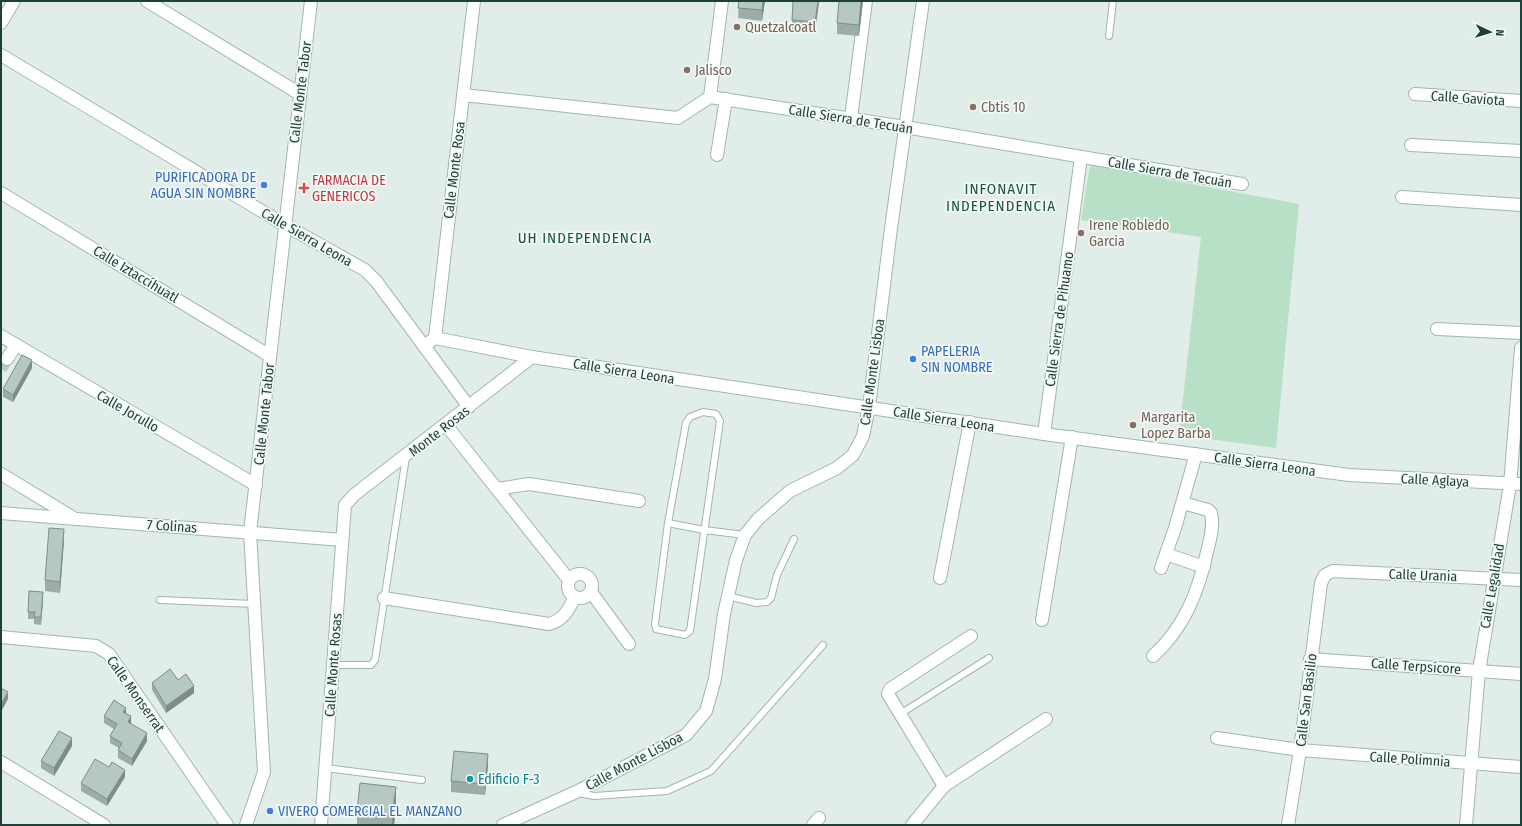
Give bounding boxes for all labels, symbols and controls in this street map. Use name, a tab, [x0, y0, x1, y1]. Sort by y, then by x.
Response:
north arrow	[1470, 12, 1510, 52]
place label: Quetzalcoatl	[745, 19, 817, 36]
marker: Quetzalcoatl	[732, 22, 742, 32]
text: N	[1493, 29, 1506, 36]
street label: Calle Monte Tabor	[286, 40, 315, 144]
place label: Jalisco	[695, 62, 732, 79]
marker: Jalisco	[682, 65, 692, 75]
street label: Calle Gaviota	[1430, 87, 1506, 110]
place label: Cbtis 10	[981, 99, 1026, 116]
street label: Calle Sierra de Tecuán	[787, 101, 914, 138]
marker: Cbtis 10	[968, 102, 978, 112]
street label: Calle Monte Rosa	[440, 120, 469, 220]
street label: Calle Sierra de Tecuán	[1106, 153, 1233, 192]
place label: PURIFICADORA DE AGUA SIN NOMBRE	[151, 169, 256, 202]
place label: FARMACIA DE GENERICOS	[312, 172, 386, 205]
marker: PURIFICADORA DE AGUA SIN NOMBRE	[259, 180, 269, 190]
district label: INFONAVIT INDEPENDENCIA	[946, 180, 1056, 215]
marker: FARMACIA DE GENERICOS	[299, 183, 309, 193]
street label: Calle Sierra Leona	[258, 204, 356, 270]
place label: Irene Robledo Garcia	[1089, 217, 1169, 250]
marker: Irene Robledo Garcia	[1076, 228, 1086, 238]
district label: UH INDEPENDENCIA	[518, 229, 652, 247]
street label: Calle Iztaccíhuatl	[90, 242, 182, 307]
street label: Calle Sierra de Pihuamo	[1042, 250, 1077, 388]
street label: Calle Monte Lisboa	[857, 317, 888, 427]
place label: PAPELERIA SIN NOMBRE	[921, 343, 993, 376]
marker: PAPELERIA SIN NOMBRE	[908, 354, 918, 364]
street label: Calle Sierra Leona	[572, 355, 676, 388]
street label: Calle Monte Tabor	[251, 362, 278, 466]
street label: Calle Jorullo	[93, 387, 162, 436]
street label: Monte Rosas	[405, 402, 473, 460]
street label: Calle Sierra Leona	[892, 403, 996, 436]
place label: Margarita Lopez Barba	[1141, 409, 1211, 442]
marker: Margarita Lopez Barba	[1128, 420, 1138, 430]
street label: Calle Sierra Leona	[1213, 449, 1317, 480]
street label: Calle Aglaya	[1400, 470, 1470, 491]
street label: 7 Colinas	[146, 516, 198, 537]
street label: Calle Legalidad	[1477, 542, 1508, 630]
street label: Calle Urania	[1388, 566, 1458, 585]
street label: Calle Monte Rosas	[321, 613, 346, 717]
street label: Calle San Basilio	[1292, 652, 1321, 748]
street label: Calle Monserrat	[103, 653, 168, 736]
street label: Calle Terpsícore	[1370, 655, 1462, 678]
street label: Calle Monte Lisboa	[583, 729, 686, 794]
street label: Calle Polimnia	[1369, 748, 1451, 771]
place label: Edificio F-3	[478, 771, 539, 788]
marker: Edificio F-3	[465, 774, 475, 784]
place label: VIVERO COMERCIAL EL MANZANO	[278, 803, 463, 820]
marker: VIVERO COMERCIAL EL MANZANO	[265, 806, 275, 816]

